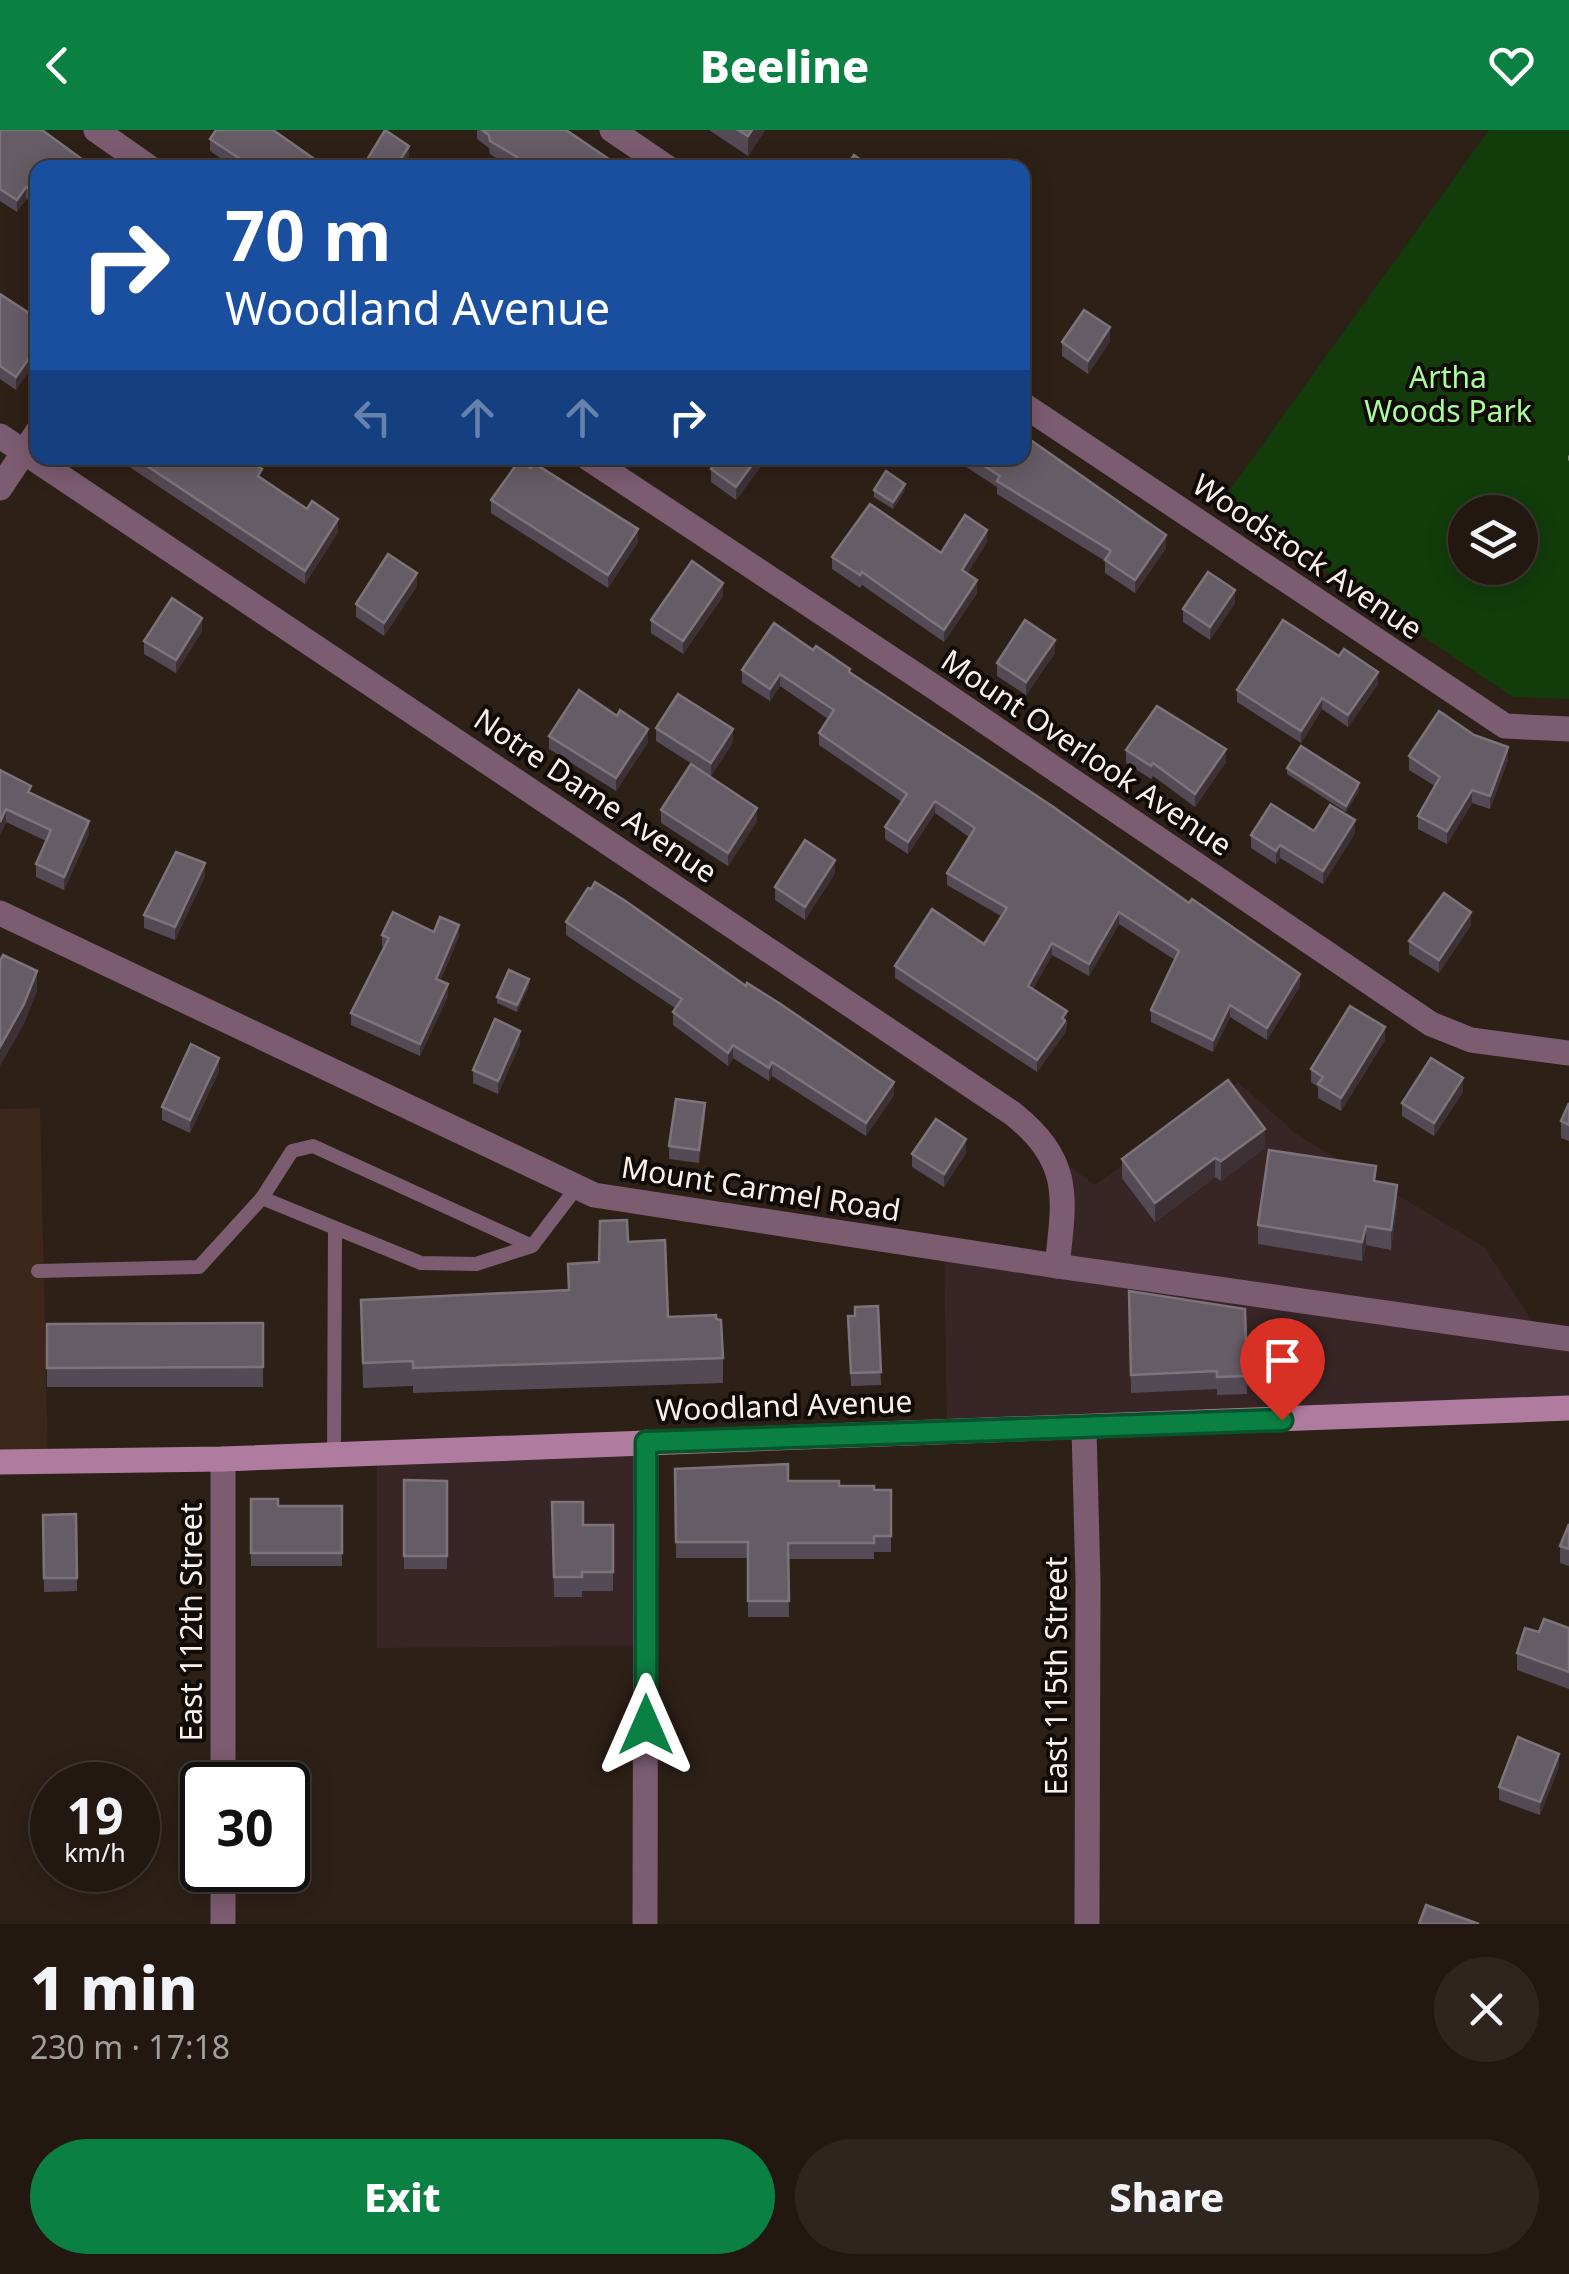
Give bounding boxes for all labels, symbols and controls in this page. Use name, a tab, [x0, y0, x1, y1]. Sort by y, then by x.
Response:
text: Beeline	[700, 35, 869, 96]
icon: back	[30, 38, 85, 93]
icon: heart	[1484, 38, 1539, 93]
text: 70 m	[225, 186, 392, 282]
icon: right	[60, 200, 190, 330]
text: Woodland Avenue	[225, 277, 610, 338]
park label: Artha Woods Park	[1364, 356, 1532, 431]
icon: left	[345, 390, 400, 445]
icon: ahead	[450, 390, 505, 445]
icon: ahead	[555, 390, 610, 445]
icon: right	[660, 390, 715, 445]
street label: Woodstock Avenue	[1185, 464, 1431, 648]
map controls	[1448, 495, 1538, 585]
button: layers	[1448, 495, 1538, 585]
street label: Mount Overlook Avenue	[934, 639, 1240, 865]
street label: Notre Dame Avenue	[466, 698, 726, 892]
street label: Mount Carmel Road	[619, 1146, 903, 1230]
pin	[1240, 1318, 1325, 1421]
icon: arrive	[1255, 1333, 1310, 1388]
street label: Woodland Avenue	[655, 1380, 913, 1430]
street label: East 112th Street	[170, 1502, 211, 1741]
street label: East 115th Street	[1035, 1556, 1076, 1795]
position arrow	[594, 1673, 698, 1777]
speed limit sign: 30	[180, 1762, 310, 1892]
text: 19	[66, 1781, 124, 1849]
text: km/h	[64, 1835, 126, 1869]
text: 1 min	[30, 1946, 198, 2028]
button: close	[1434, 1957, 1539, 2062]
text: 230 m · 17:18	[30, 2025, 230, 2068]
button: Exit	[30, 2139, 775, 2254]
button: Share	[795, 2139, 1539, 2254]

